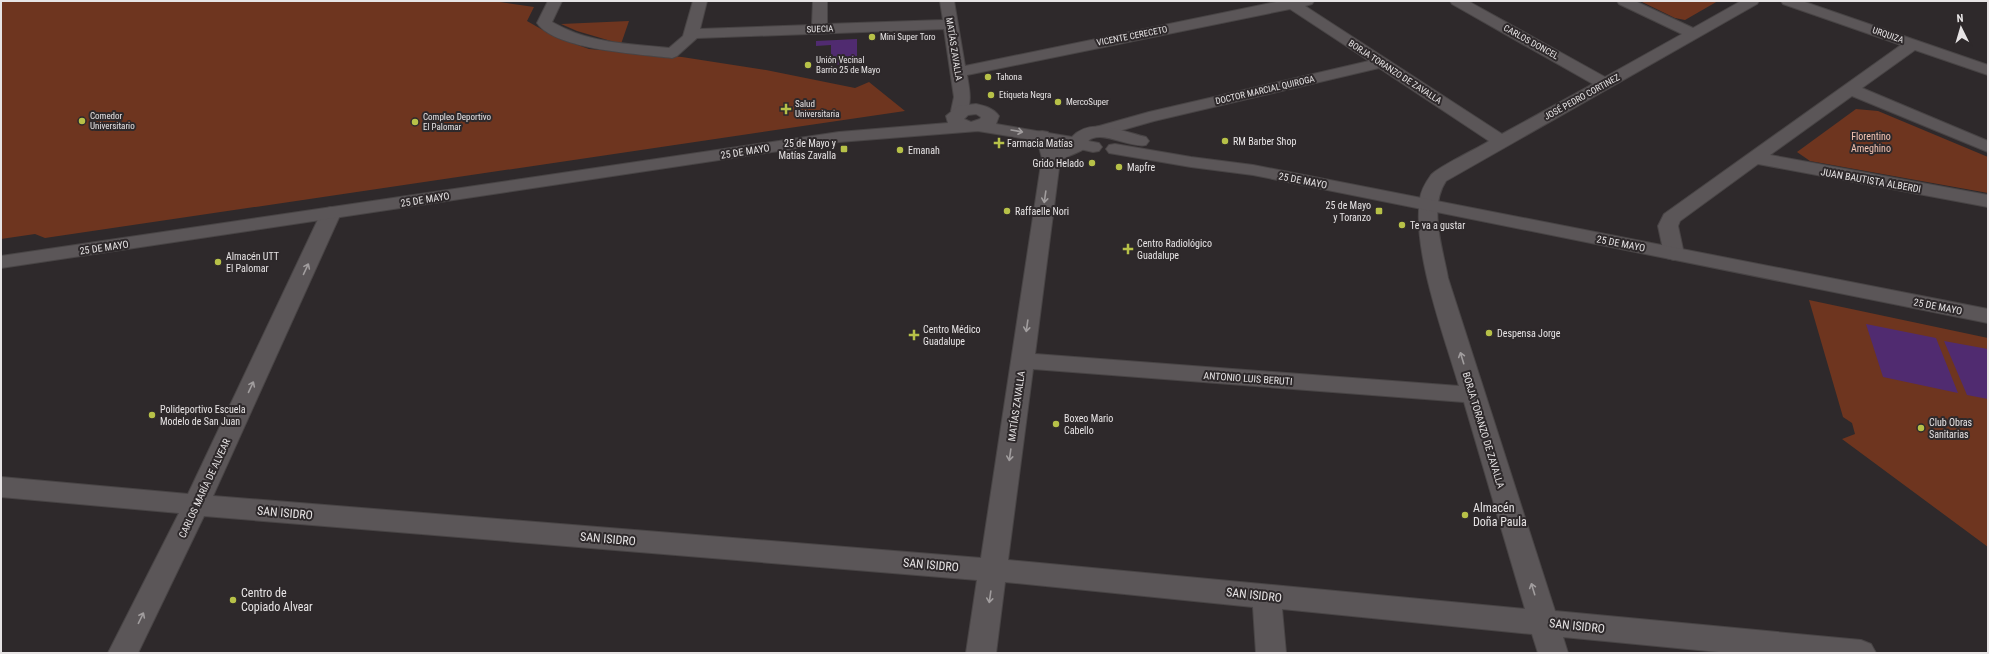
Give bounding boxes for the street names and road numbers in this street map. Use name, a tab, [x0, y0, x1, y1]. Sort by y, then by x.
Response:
street label: MATÍAS ZAVALLA	[944, 17, 965, 81]
street label: CARLOS DONCEL	[1502, 23, 1561, 62]
street label: SUECIA	[806, 24, 834, 34]
street label: VICENTE CERECETO	[1096, 24, 1168, 48]
street label: URQUIZA	[1871, 25, 1905, 45]
street label: BORJA TORANZO DE ZAVALLA	[1347, 38, 1443, 106]
street label: JOSÉ PEDRO CORTINEZ	[1542, 71, 1622, 122]
street label: DOCTOR MARCIAL QUIROGA	[1214, 74, 1316, 106]
street label: 25 DE MAYO	[720, 142, 770, 161]
street label: JUAN BAUTISTA ALBERDI	[1820, 166, 1922, 195]
street label: 25 DE MAYO	[1278, 170, 1328, 191]
street label: 25 DE MAYO	[400, 190, 450, 209]
street label: 25 DE MAYO	[1596, 233, 1646, 254]
street label: 25 DE MAYO	[79, 239, 129, 256]
street label: 25 DE MAYO	[1913, 296, 1963, 317]
street label: MATÍAS ZAVALLA	[1005, 370, 1027, 442]
street label: ANTONIO LUIS BERUTI	[1203, 370, 1293, 387]
street label: BORJA TORANZO DE ZAVALLA	[1461, 371, 1507, 490]
street label: CARLOS MARÍA DE ALVEAR	[176, 436, 233, 540]
street label: SAN ISIDRO	[256, 504, 314, 522]
street label: SAN ISIDRO	[579, 530, 637, 548]
street label: SAN ISIDRO	[902, 556, 960, 574]
street label: SAN ISIDRO	[1225, 585, 1283, 605]
street label: SAN ISIDRO	[1548, 616, 1606, 636]

